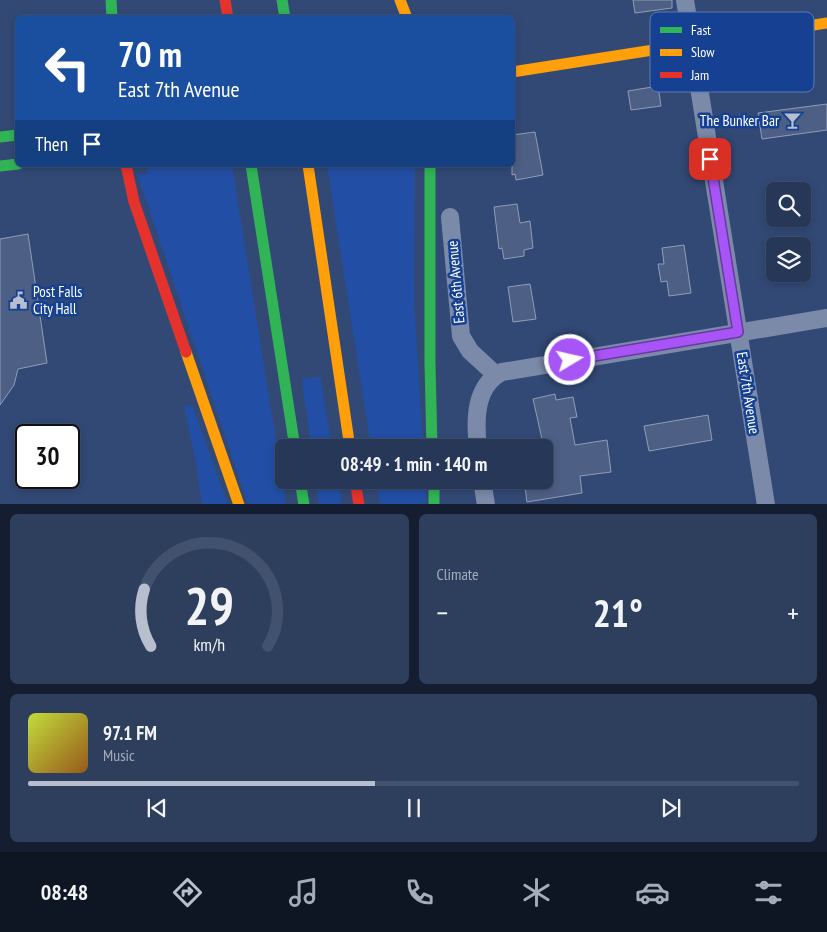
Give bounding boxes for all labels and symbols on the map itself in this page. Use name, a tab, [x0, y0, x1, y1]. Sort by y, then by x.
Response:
legend	[650, 12, 814, 92]
text: Fast	[691, 21, 711, 39]
text: Slow	[691, 43, 715, 61]
text: Jam	[690, 66, 709, 84]
place label: The Bunker Bar	[700, 111, 780, 130]
bar icon: The Bunker Bar	[783, 111, 803, 131]
pin	[689, 138, 731, 180]
street label: East 6th Avenue	[442, 240, 469, 324]
place label: Post Falls City Hall	[33, 282, 82, 318]
public building icon: Post Falls City Hall	[9, 291, 29, 311]
position arrow	[543, 333, 595, 385]
street label: East 7th Avenue	[733, 351, 764, 435]
speed limit sign: 30	[15, 424, 80, 489]

